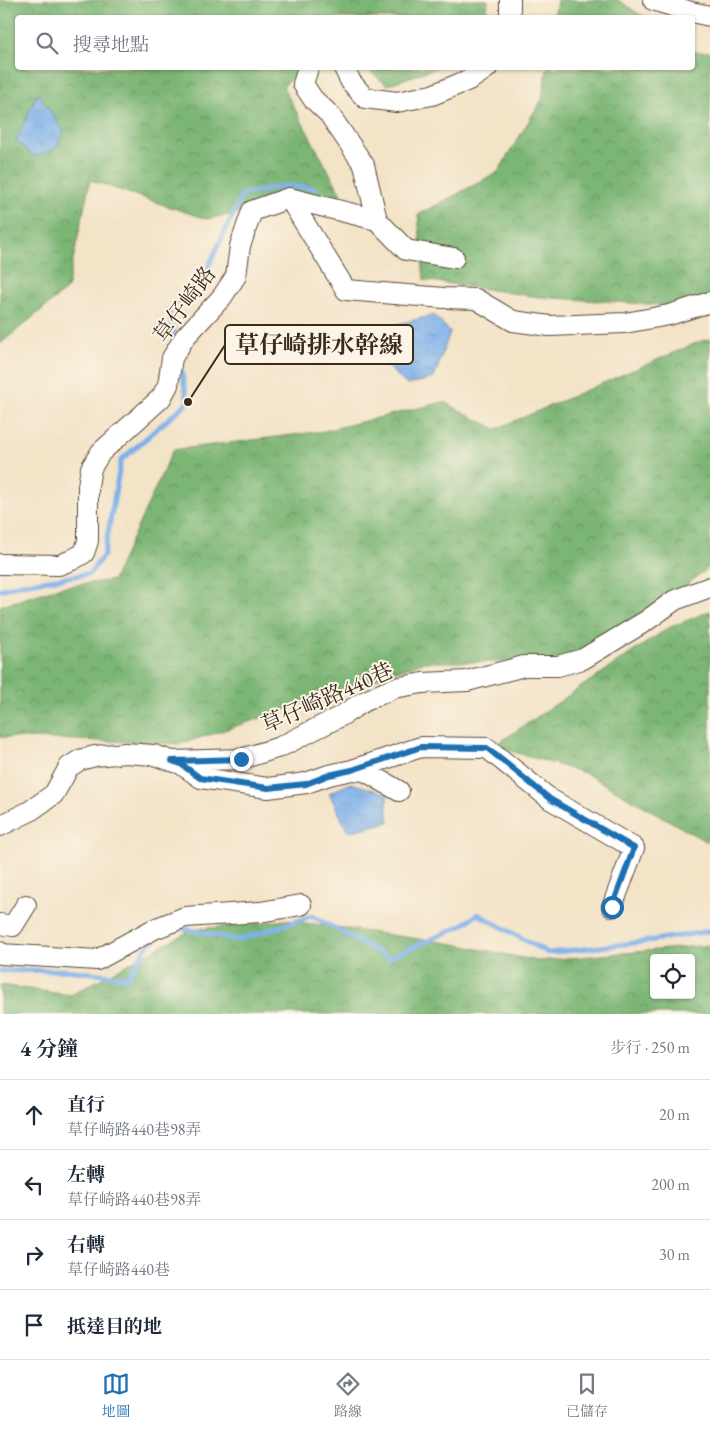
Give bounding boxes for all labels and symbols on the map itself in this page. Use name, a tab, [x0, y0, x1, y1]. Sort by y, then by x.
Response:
street label: 草仔崎路	[147, 260, 222, 348]
callout: 草仔崎排水幹線	[225, 325, 413, 364]
text: 草仔崎排水幹線	[235, 329, 403, 360]
street label: 草仔崎路440巷	[257, 655, 398, 740]
route end	[230, 748, 253, 771]
route start	[601, 896, 624, 919]

